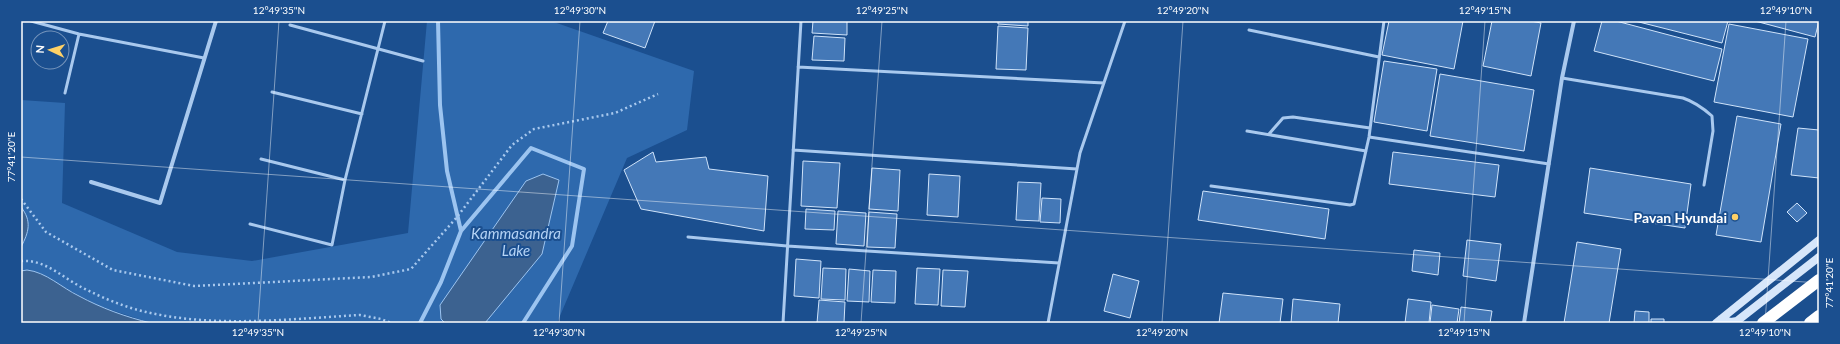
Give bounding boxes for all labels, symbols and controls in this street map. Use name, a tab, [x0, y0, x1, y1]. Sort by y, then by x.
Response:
text: 12°49'35"N	[253, 4, 305, 16]
text: 12°49'30"N	[554, 4, 606, 16]
text: 12°49'25"N	[856, 4, 908, 16]
text: 12°49'20"N	[1157, 4, 1209, 16]
text: 12°49'15"N	[1459, 4, 1511, 16]
text: 12°49'10"N	[1760, 4, 1812, 16]
north arrow	[30, 30, 70, 70]
text: N	[33, 45, 46, 54]
text: 77°41'20"E	[5, 132, 17, 182]
place label: Pavan Hyundai	[1634, 209, 1727, 226]
marker: Pavan Hyundai	[1730, 212, 1740, 222]
water label: Kammasandra Lake	[471, 224, 561, 259]
text: 77°41'20"E	[1823, 258, 1835, 308]
text: 12°49'35"N	[232, 326, 284, 338]
text: 12°49'30"N	[533, 326, 585, 338]
text: 12°49'25"N	[835, 326, 887, 338]
text: 12°49'20"N	[1136, 326, 1188, 338]
text: 12°49'15"N	[1438, 326, 1490, 338]
text: 12°49'10"N	[1739, 326, 1791, 338]

